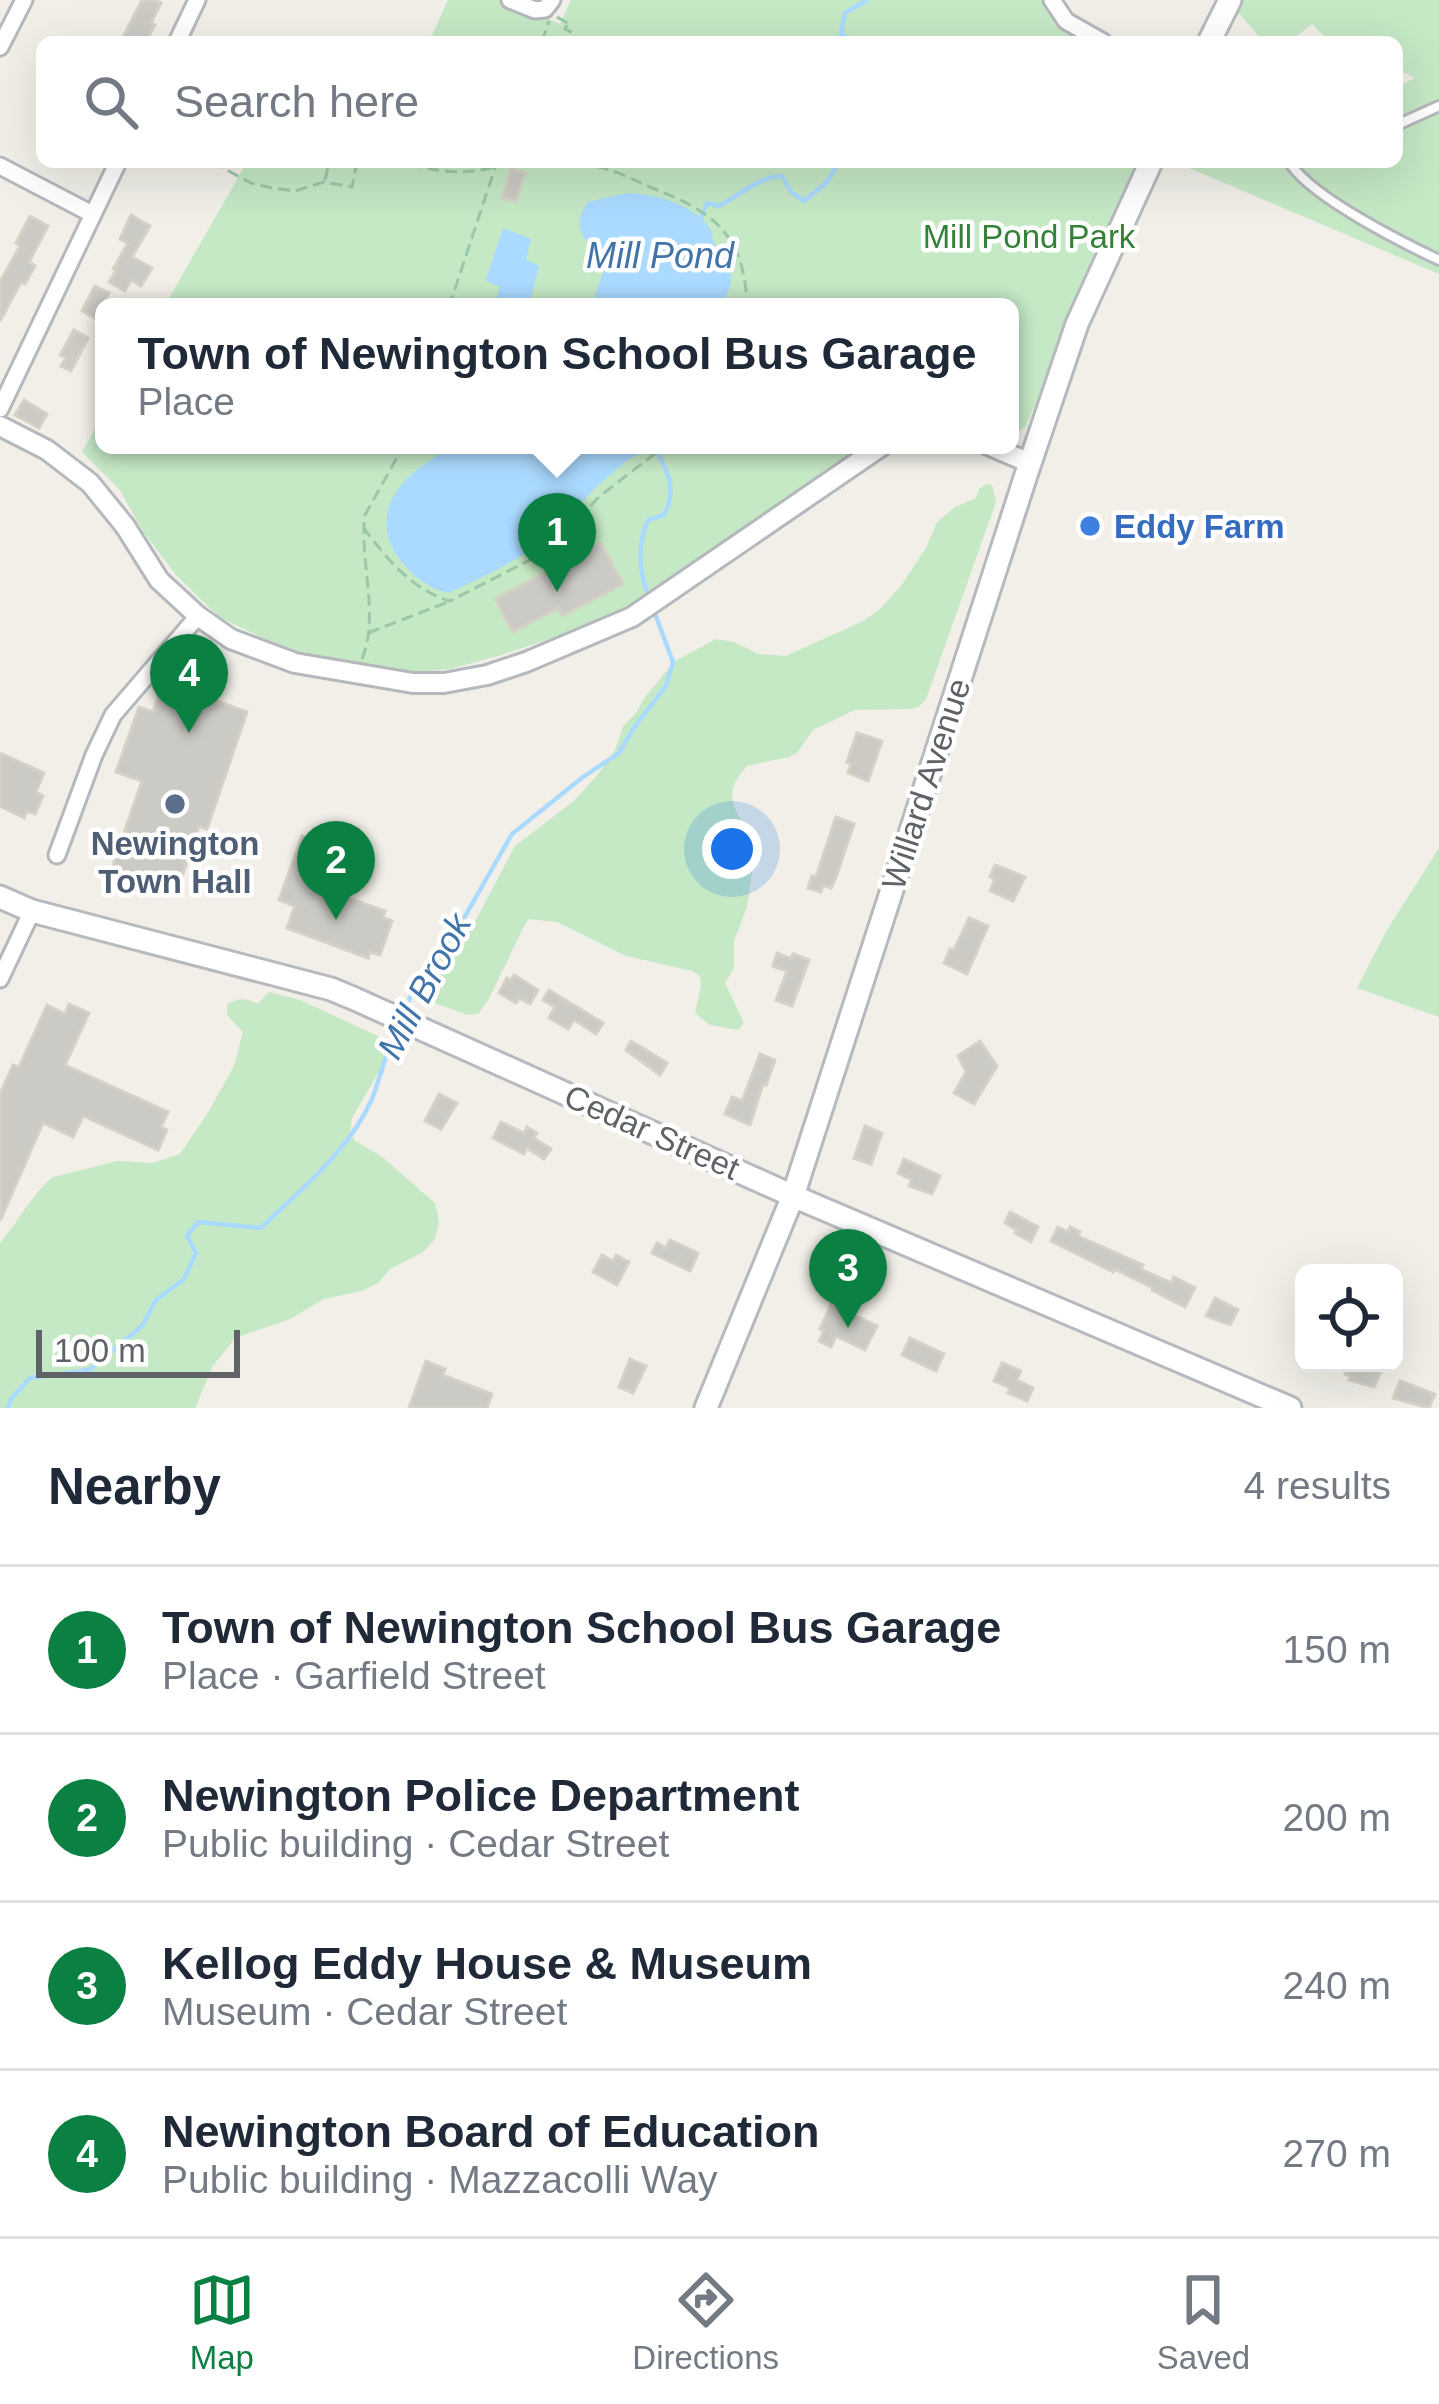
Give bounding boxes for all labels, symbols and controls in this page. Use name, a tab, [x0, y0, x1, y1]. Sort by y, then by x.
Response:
search box	[36, 36, 1403, 168]
icon: search	[78, 69, 144, 135]
text: Search here	[174, 76, 419, 127]
park label: Mill Pond Park	[923, 218, 1136, 255]
water label: Mill Pond	[586, 235, 735, 276]
popup	[95, 298, 1019, 454]
text: Town of Newington School Bus Garage	[137, 328, 977, 379]
text: Place	[137, 380, 235, 423]
pin: 1	[518, 493, 596, 592]
place label: Eddy Farm	[1114, 508, 1285, 545]
marker: Eddy Farm	[1077, 513, 1103, 539]
pin: 4	[150, 634, 228, 733]
street label: Willard Avenue	[874, 674, 978, 894]
marker: Newington Town Hall	[162, 791, 188, 817]
your location	[702, 819, 762, 879]
pin: 2	[297, 821, 375, 920]
place label: Newington Town Hall	[91, 825, 259, 900]
water label: Mill Brook	[369, 905, 480, 1065]
street label: Cedar Street	[559, 1077, 745, 1187]
pin: 3	[809, 1229, 887, 1328]
map controls	[1295, 1264, 1403, 1372]
button: locate	[1295, 1264, 1403, 1372]
scale bar	[36, 1324, 240, 1377]
text: 100 m	[54, 1332, 146, 1369]
text: Nearby	[48, 1458, 221, 1515]
text: 4 results	[1244, 1464, 1391, 1507]
text: Town of Newington School Bus Garage	[162, 1602, 1001, 1653]
text: 1	[76, 1628, 98, 1671]
text: 150 m	[1283, 1628, 1391, 1671]
text: Place · Garfield Street	[162, 1654, 546, 1697]
text: Newington Police Department	[162, 1770, 800, 1821]
text: 2	[76, 1796, 98, 1839]
text: 200 m	[1283, 1796, 1391, 1839]
text: Public building · Cedar Street	[162, 1822, 669, 1865]
text: Kellog Eddy House & Museum	[162, 1938, 812, 1989]
text: 3	[76, 1964, 98, 2007]
text: 240 m	[1283, 1964, 1391, 2007]
text: Museum · Cedar Street	[162, 1990, 567, 2033]
text: Newington Board of Education	[162, 2106, 819, 2157]
text: 4	[76, 2132, 98, 2175]
text: 270 m	[1283, 2132, 1391, 2175]
text: Public building · Mazzacolli Way	[162, 2158, 718, 2201]
tab: Map	[189, 2267, 255, 2377]
tab: Directions	[632, 2267, 779, 2377]
tab: Saved	[1157, 2267, 1250, 2377]

